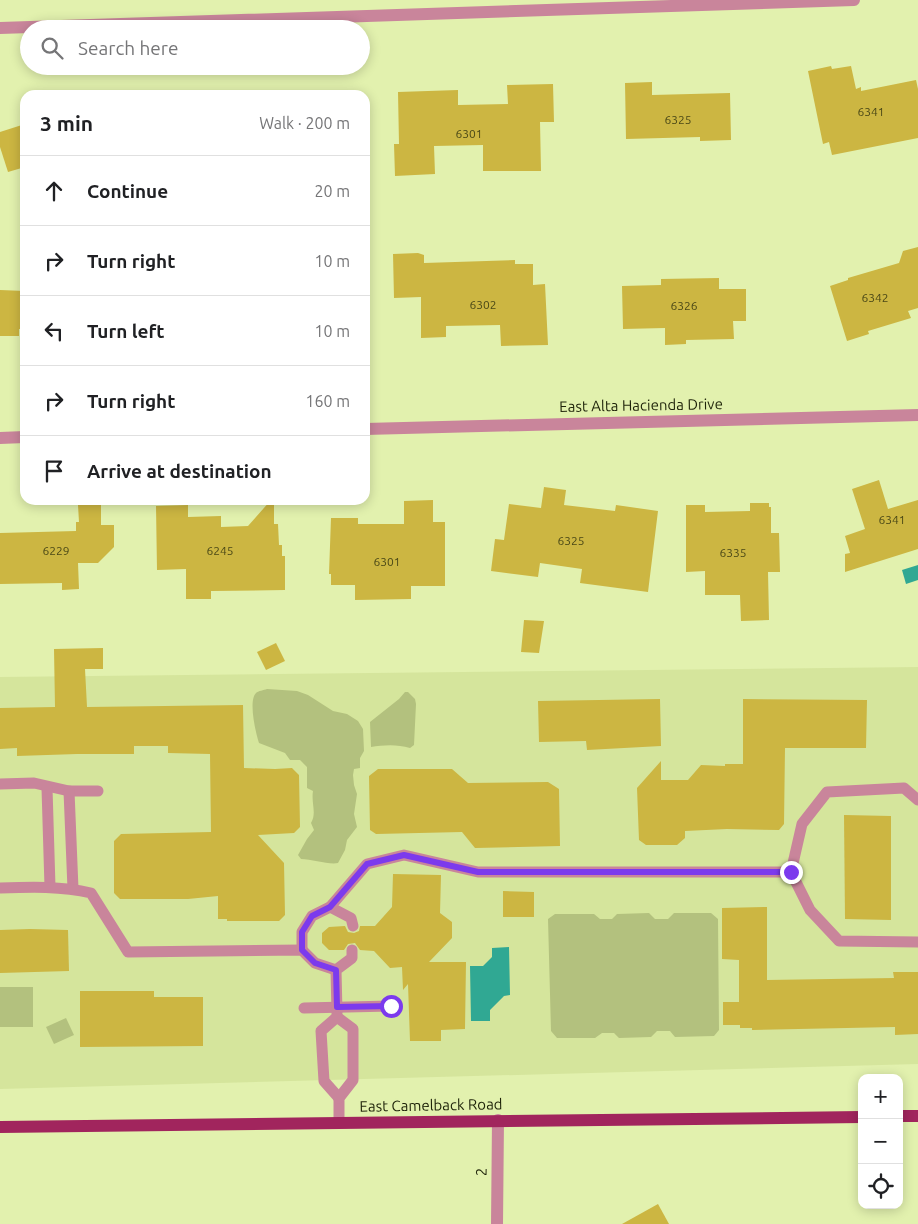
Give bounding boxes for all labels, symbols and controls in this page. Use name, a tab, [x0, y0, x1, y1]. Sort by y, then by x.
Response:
search box	[20, 20, 370, 75]
icon: search	[38, 34, 66, 62]
text: Search here	[78, 37, 178, 59]
house number: 6341	[857, 105, 885, 118]
text: 3 min	[40, 111, 93, 135]
house number: 6325	[664, 113, 692, 126]
text: Walk · 200 m	[259, 114, 350, 132]
house number: 6301	[455, 127, 483, 140]
icon: ahead	[40, 177, 68, 205]
text: Continue	[87, 180, 168, 202]
text: 20 m	[314, 182, 350, 200]
icon: right	[40, 247, 68, 275]
text: Turn right	[87, 250, 175, 272]
text: 10 m	[314, 252, 350, 270]
house number: 6342	[861, 291, 889, 304]
house number: 6302	[469, 298, 497, 311]
house number: 6326	[670, 299, 698, 312]
icon: left	[40, 317, 68, 345]
text: Turn left	[87, 320, 165, 342]
text: 10 m	[314, 322, 350, 340]
icon: right	[40, 387, 68, 415]
text: Turn right	[87, 390, 175, 412]
text: 160 m	[305, 392, 350, 410]
street label: East Alta Hacienda Drive	[559, 395, 723, 415]
icon: arrive	[40, 457, 68, 485]
text: Arrive at destination	[87, 460, 272, 482]
house number: 6341	[878, 513, 906, 526]
house number: 6325	[557, 534, 585, 547]
house number: 6229	[42, 544, 70, 557]
house number: 6245	[206, 544, 234, 557]
house number: 6335	[719, 546, 747, 559]
house number: 6301	[373, 555, 401, 568]
route end	[780, 861, 803, 884]
route start	[380, 995, 403, 1018]
map controls	[858, 1074, 903, 1209]
button: +	[858, 1074, 903, 1119]
street label: East Camelback Road	[359, 1095, 503, 1115]
button: −	[858, 1119, 903, 1164]
button: locate	[858, 1164, 903, 1209]
street label: 2	[472, 1168, 490, 1176]

